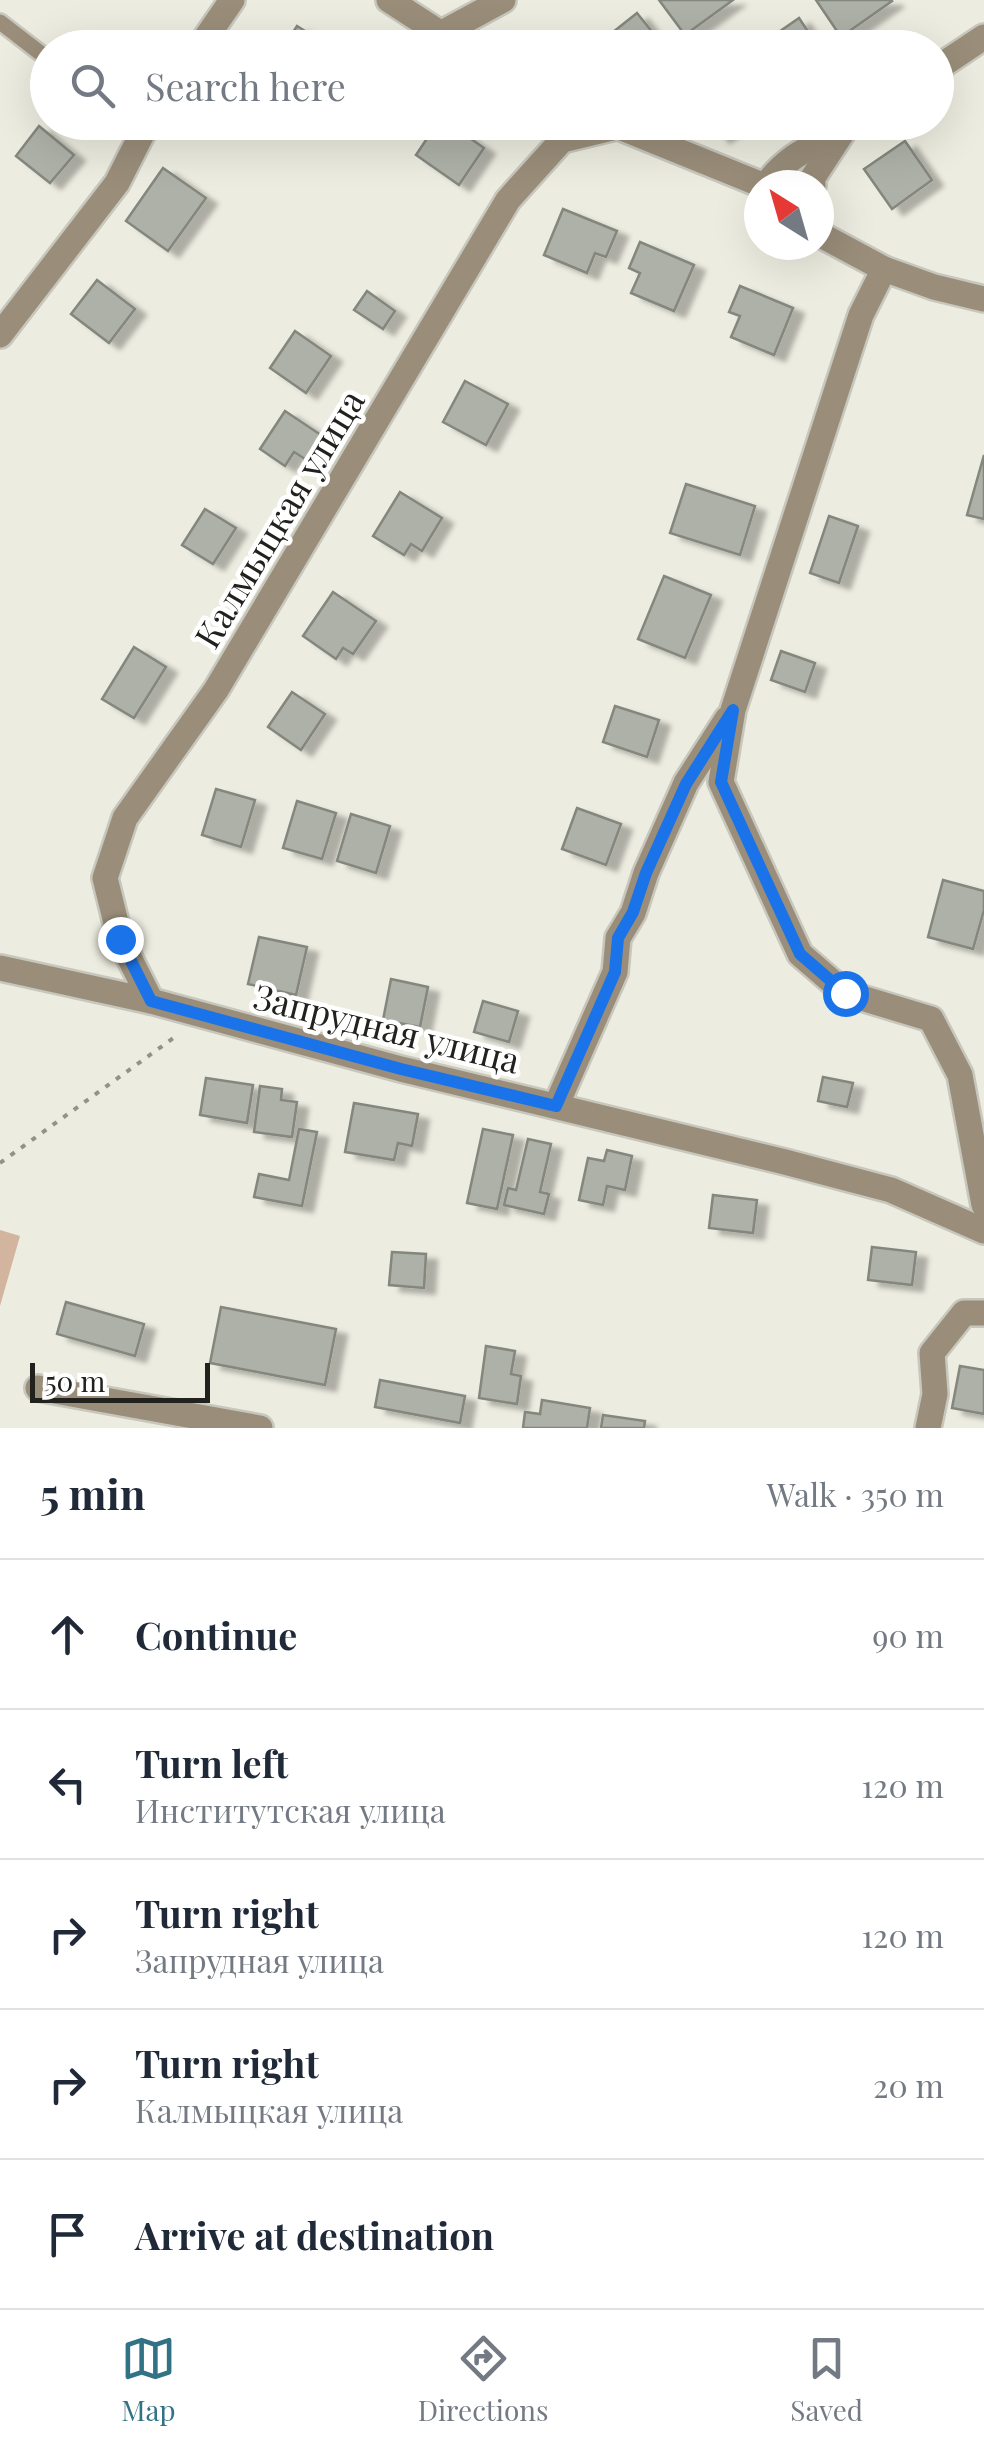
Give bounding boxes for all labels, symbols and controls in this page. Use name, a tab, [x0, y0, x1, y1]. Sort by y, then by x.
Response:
search box	[30, 30, 954, 140]
icon: search	[65, 58, 120, 113]
text: Search here	[145, 60, 346, 111]
north arrow	[744, 170, 834, 260]
street label: Калмыцкая улица	[182, 380, 374, 656]
route end	[98, 917, 144, 963]
street label: Запрудная улица	[249, 971, 525, 1083]
route start	[823, 971, 869, 1017]
scale bar	[30, 1358, 210, 1402]
text: 50 m	[45, 1362, 105, 1399]
text: 5 min	[40, 1465, 145, 1521]
text: Walk · 350 m	[767, 1472, 944, 1515]
icon: ahead	[40, 1607, 95, 1662]
text: Continue	[135, 1609, 297, 1660]
text: 90 m	[872, 1613, 944, 1656]
text: Turn left	[135, 1737, 288, 1788]
icon: left	[40, 1757, 95, 1812]
text: 120 m	[861, 1763, 944, 1806]
text: Институтская улица	[135, 1788, 446, 1831]
text: Turn right	[135, 1887, 319, 1938]
icon: right	[40, 1907, 95, 1962]
text: 120 m	[861, 1913, 944, 1956]
text: Запрудная улица	[135, 1938, 384, 1981]
text: Turn right	[135, 2037, 319, 2088]
icon: right	[40, 2057, 95, 2112]
text: 20 m	[873, 2063, 944, 2106]
text: Калмыцкая улица	[135, 2088, 403, 2131]
icon: arrive	[40, 2207, 95, 2262]
text: Arrive at destination	[135, 2209, 494, 2260]
tab: Map	[121, 2331, 176, 2428]
tab: Directions	[418, 2331, 549, 2428]
tab: Saved	[790, 2331, 863, 2428]

